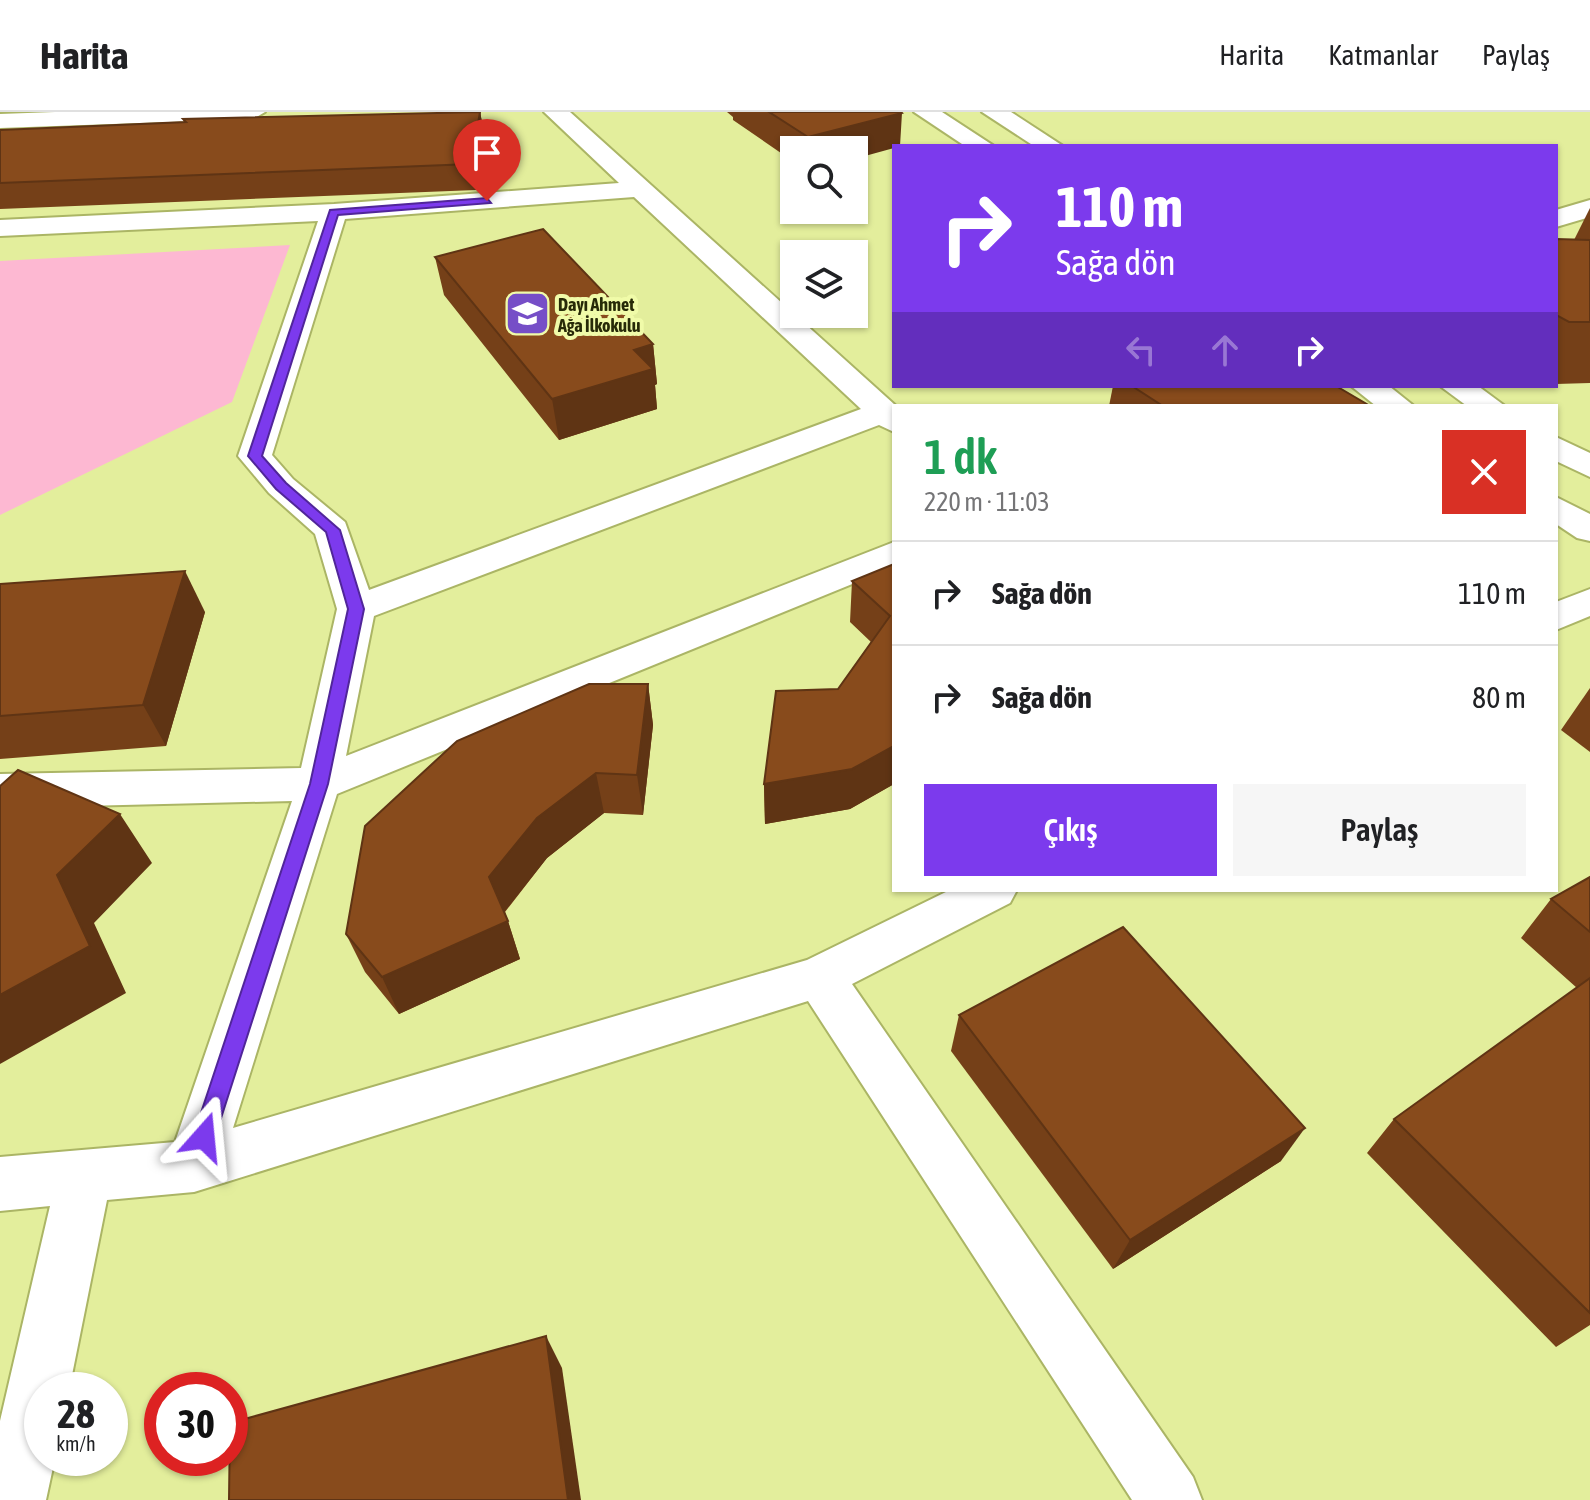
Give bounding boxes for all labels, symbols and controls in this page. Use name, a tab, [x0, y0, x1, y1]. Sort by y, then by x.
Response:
text: Harita	[40, 34, 128, 77]
text: Harita	[1219, 39, 1284, 71]
text: Katmanlar	[1328, 39, 1438, 71]
text: Paylaş	[1482, 39, 1550, 71]
pin	[453, 119, 521, 201]
icon: arrive	[465, 131, 509, 175]
map controls	[780, 136, 868, 328]
button: search	[780, 136, 868, 224]
text: 110 m	[1056, 175, 1183, 239]
icon: right	[924, 176, 1028, 280]
button: layers	[780, 240, 868, 328]
text: Sağa dön	[1056, 241, 1176, 283]
school or university icon: Dayı Ahmet Ağa İlkokulu	[503, 290, 551, 338]
place label: Dayı Ahmet Ağa İlkokulu	[557, 294, 641, 336]
icon: left	[1119, 328, 1163, 372]
icon: ahead	[1203, 328, 1247, 372]
icon: right	[1287, 328, 1331, 372]
text: 1 dk	[924, 429, 997, 484]
button: close	[1442, 430, 1526, 514]
text: 220 m · 11:03	[924, 487, 1050, 517]
icon: right	[924, 571, 968, 615]
text: Sağa dön	[992, 576, 1092, 610]
text: 110 m	[1458, 576, 1526, 610]
icon: right	[924, 675, 968, 719]
text: Sağa dön	[992, 680, 1092, 714]
text: 80 m	[1472, 680, 1526, 714]
button: Çıkış	[924, 784, 1217, 876]
button: Paylaş	[1233, 784, 1526, 876]
position arrow	[162, 1095, 246, 1179]
speed limit sign: 30	[144, 1372, 248, 1476]
text: 28	[57, 1391, 95, 1436]
text: km/h	[56, 1432, 96, 1455]

